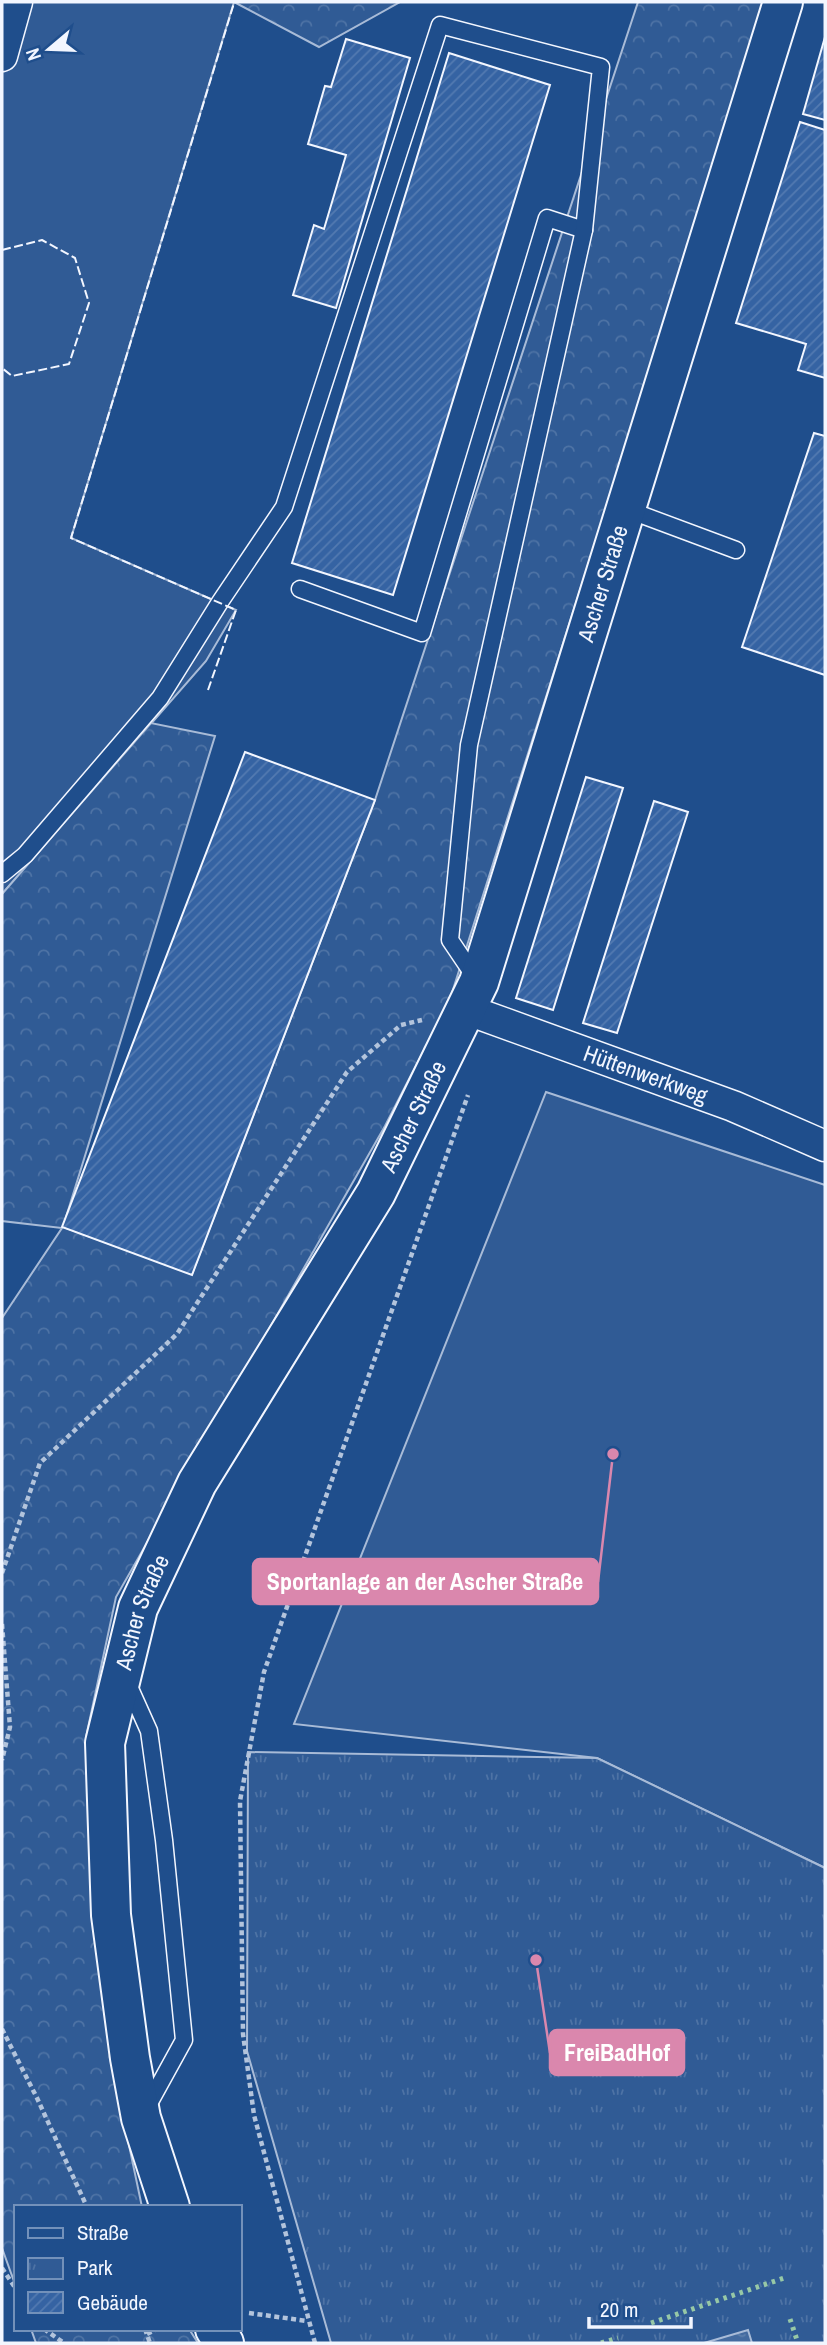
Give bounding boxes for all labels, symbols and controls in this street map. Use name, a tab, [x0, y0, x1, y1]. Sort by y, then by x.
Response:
north arrow	[14, 14, 84, 84]
text: N	[19, 45, 47, 64]
street label: Ascher Straße	[569, 521, 635, 647]
street label: Hüttenwerkweg	[579, 1037, 713, 1111]
street label: Ascher Straße	[372, 1055, 453, 1178]
street label: Ascher Straße	[107, 1549, 176, 1674]
callout: Sportanlage an der Ascher Straße	[253, 1559, 598, 1604]
text: Sportanlage an der Ascher Straße	[267, 1565, 583, 1597]
callout: FreiBadHof	[550, 2030, 684, 2075]
text: FreiBadHof	[564, 2036, 670, 2068]
legend	[14, 2205, 242, 2331]
text: Straße	[77, 2218, 129, 2247]
text: Park	[77, 2253, 113, 2282]
scale bar	[589, 2286, 690, 2330]
text: Gebäude	[77, 2288, 148, 2317]
text: 20 m	[600, 2295, 638, 2324]

